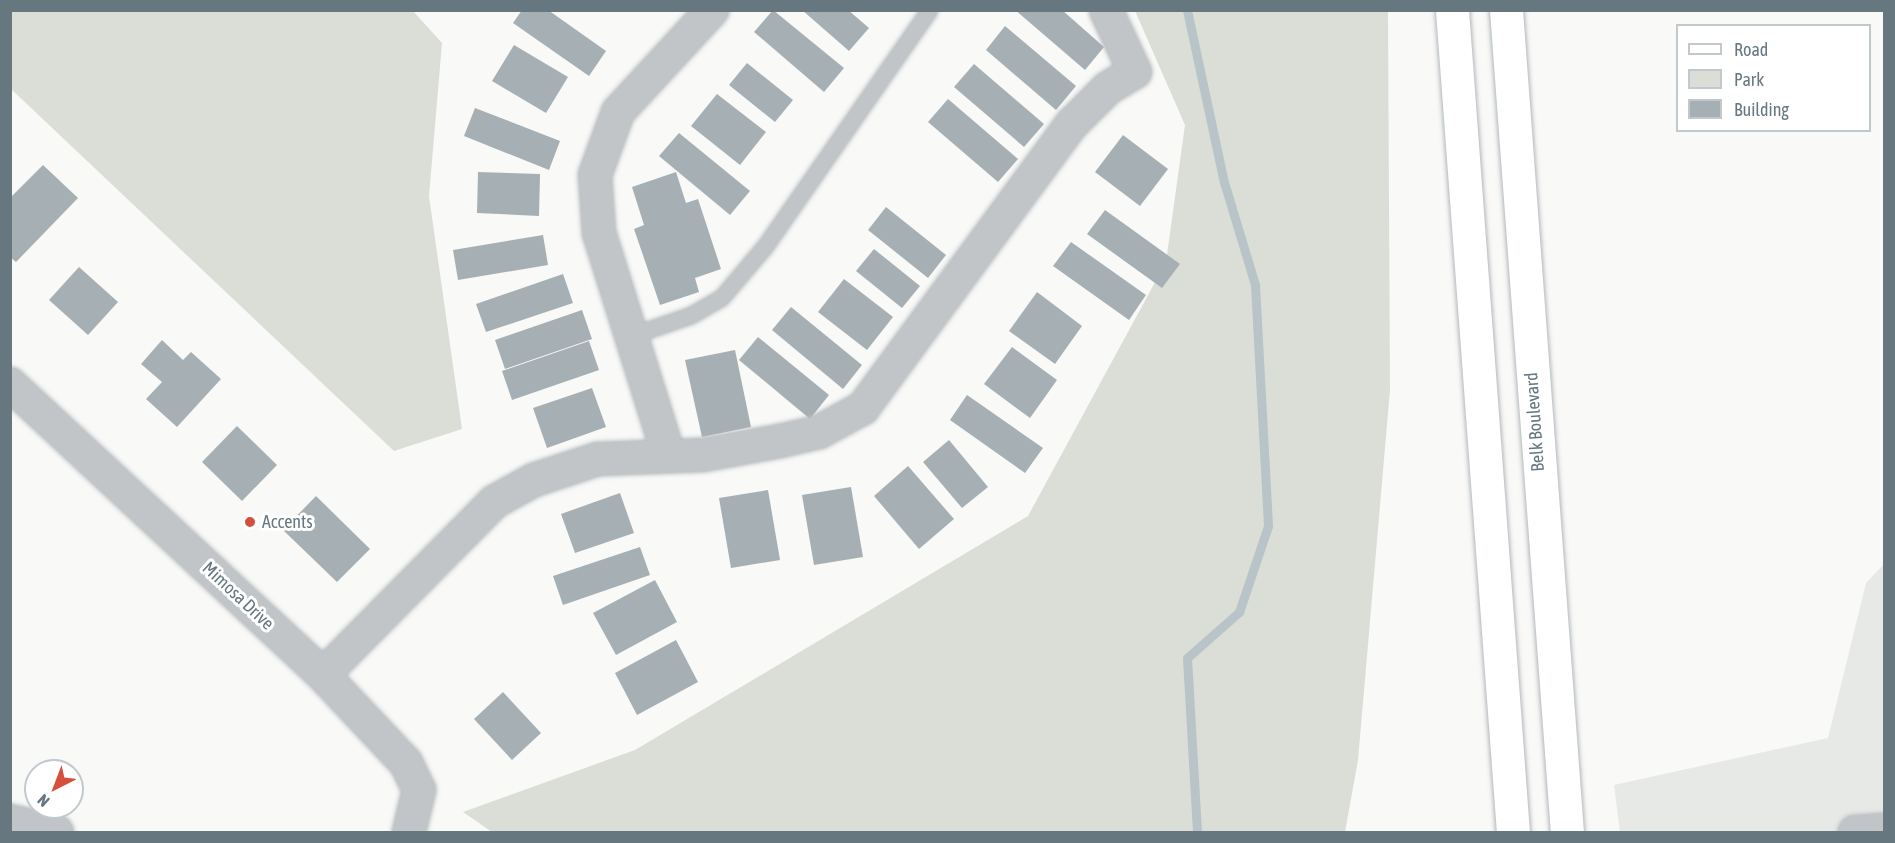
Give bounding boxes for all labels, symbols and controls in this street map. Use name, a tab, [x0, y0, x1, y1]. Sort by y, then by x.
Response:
legend	[1676, 24, 1871, 132]
text: Road	[1734, 39, 1768, 60]
text: Park	[1734, 69, 1764, 90]
text: Building	[1734, 99, 1789, 120]
street label: Belk Boulevard	[1521, 372, 1549, 472]
place label: Accents	[262, 511, 313, 533]
marker: Accents	[243, 515, 257, 529]
street label: Mimosa Drive	[198, 557, 278, 635]
north arrow	[24, 759, 84, 819]
text: N	[34, 791, 53, 811]

